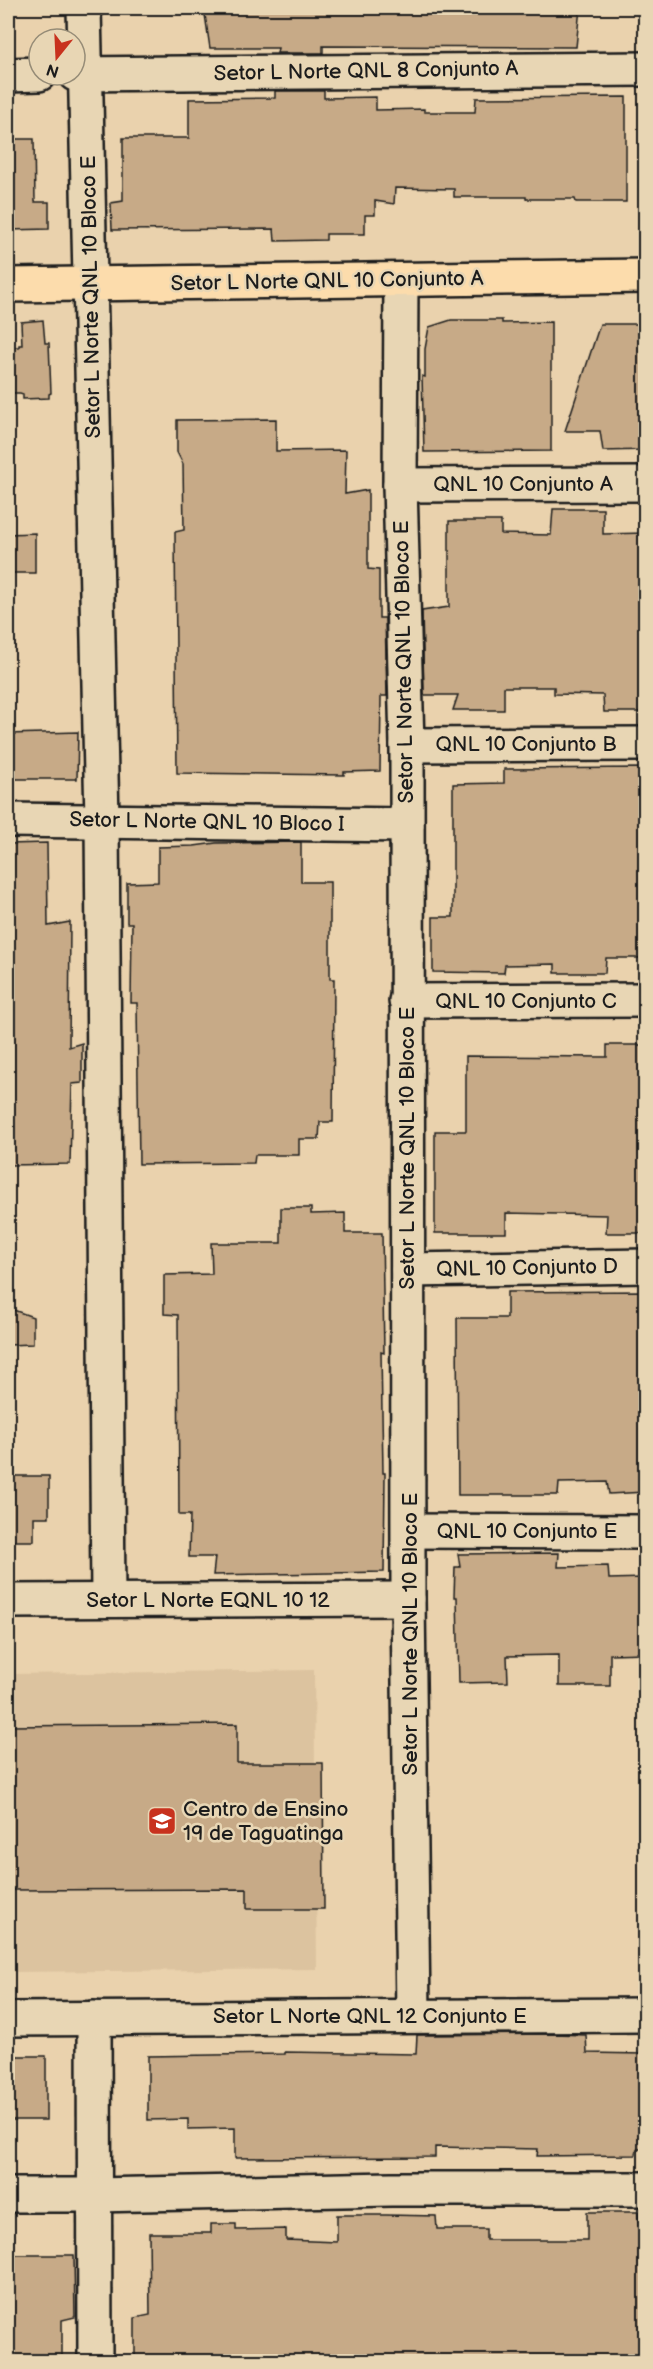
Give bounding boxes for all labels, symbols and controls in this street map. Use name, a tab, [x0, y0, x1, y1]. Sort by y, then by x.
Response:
north arrow	[27, 27, 87, 87]
street label: Setor L Norte QNL 8 Conjunto A	[213, 56, 519, 86]
text: N	[44, 59, 61, 81]
street label: Setor L Norte QNL 10 Bloco E	[76, 155, 106, 439]
street label: Setor L Norte QNL 10 Conjunto A	[170, 266, 484, 296]
street label: QNL 10 Conjunto A	[433, 472, 613, 497]
street label: Setor L Norte QNL 10 Bloco E	[389, 520, 419, 804]
street label: QNL 10 Conjunto B	[435, 732, 617, 757]
street label: Setor L Norte QNL 10 Bloco I	[69, 807, 345, 837]
street label: QNL 10 Conjunto C	[435, 989, 617, 1014]
street label: Setor L Norte QNL 10 Bloco E	[395, 1007, 420, 1289]
street label: QNL 10 Conjunto D	[436, 1254, 618, 1282]
street label: Setor L Norte QNL 10 Bloco E	[398, 1493, 423, 1775]
street label: QNL 10 Conjunto E	[437, 1519, 617, 1544]
street label: Setor L Norte EQNL 10 12	[86, 1588, 330, 1613]
place label: Centro de Ensino 19 de Taguatinga	[183, 1797, 348, 1846]
school or university icon: Centro de Ensino 19 de Taguatinga	[146, 1805, 178, 1837]
street label: Setor L Norte QNL 12 Conjunto E	[213, 2004, 527, 2029]

